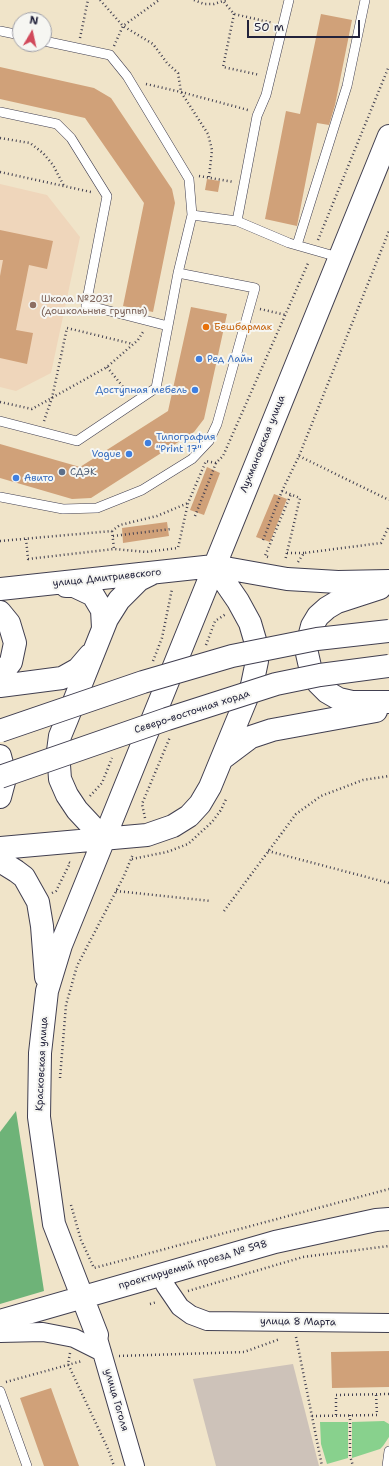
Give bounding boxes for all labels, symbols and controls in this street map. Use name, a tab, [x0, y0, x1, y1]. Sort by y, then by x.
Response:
north arrow	[12, 12, 52, 52]
scale bar	[249, 12, 362, 38]
text: N	[28, 13, 39, 29]
text: 50 m	[254, 19, 284, 35]
place label: Школа №2031 (дошкольные группы)	[41, 293, 147, 316]
marker: Школа №2031 (дошкольные группы)	[28, 300, 38, 310]
place label: Бешбармак	[214, 321, 272, 333]
marker: Бешбармак	[201, 322, 211, 332]
place label: Ред Лайн	[207, 353, 253, 365]
marker: Ред Лайн	[194, 354, 204, 364]
place label: Доступная мебель	[96, 384, 187, 396]
marker: Доступная мебель	[190, 385, 200, 395]
street label: Лухмановская улица	[238, 393, 288, 495]
place label: Типография "Print 17"	[156, 431, 215, 454]
marker: Типография "Print 17"	[143, 438, 153, 448]
place label: Vogue	[92, 448, 121, 460]
marker: Vogue	[124, 449, 134, 459]
place label: СДЭК	[70, 466, 96, 478]
marker: СДЭК	[57, 467, 67, 477]
place label: Авито	[24, 472, 54, 484]
marker: Авито	[11, 473, 21, 483]
street label: улица Дмитриевского	[52, 566, 162, 590]
street label: Северо-восточная хорда	[133, 688, 251, 736]
street label: Красковская улица	[34, 1016, 50, 1112]
street label: проектируемый проезд № 598	[117, 1238, 269, 1292]
street label: улица 8 Марта	[260, 1315, 336, 1329]
street label: улица Гоголя	[101, 1367, 131, 1433]

